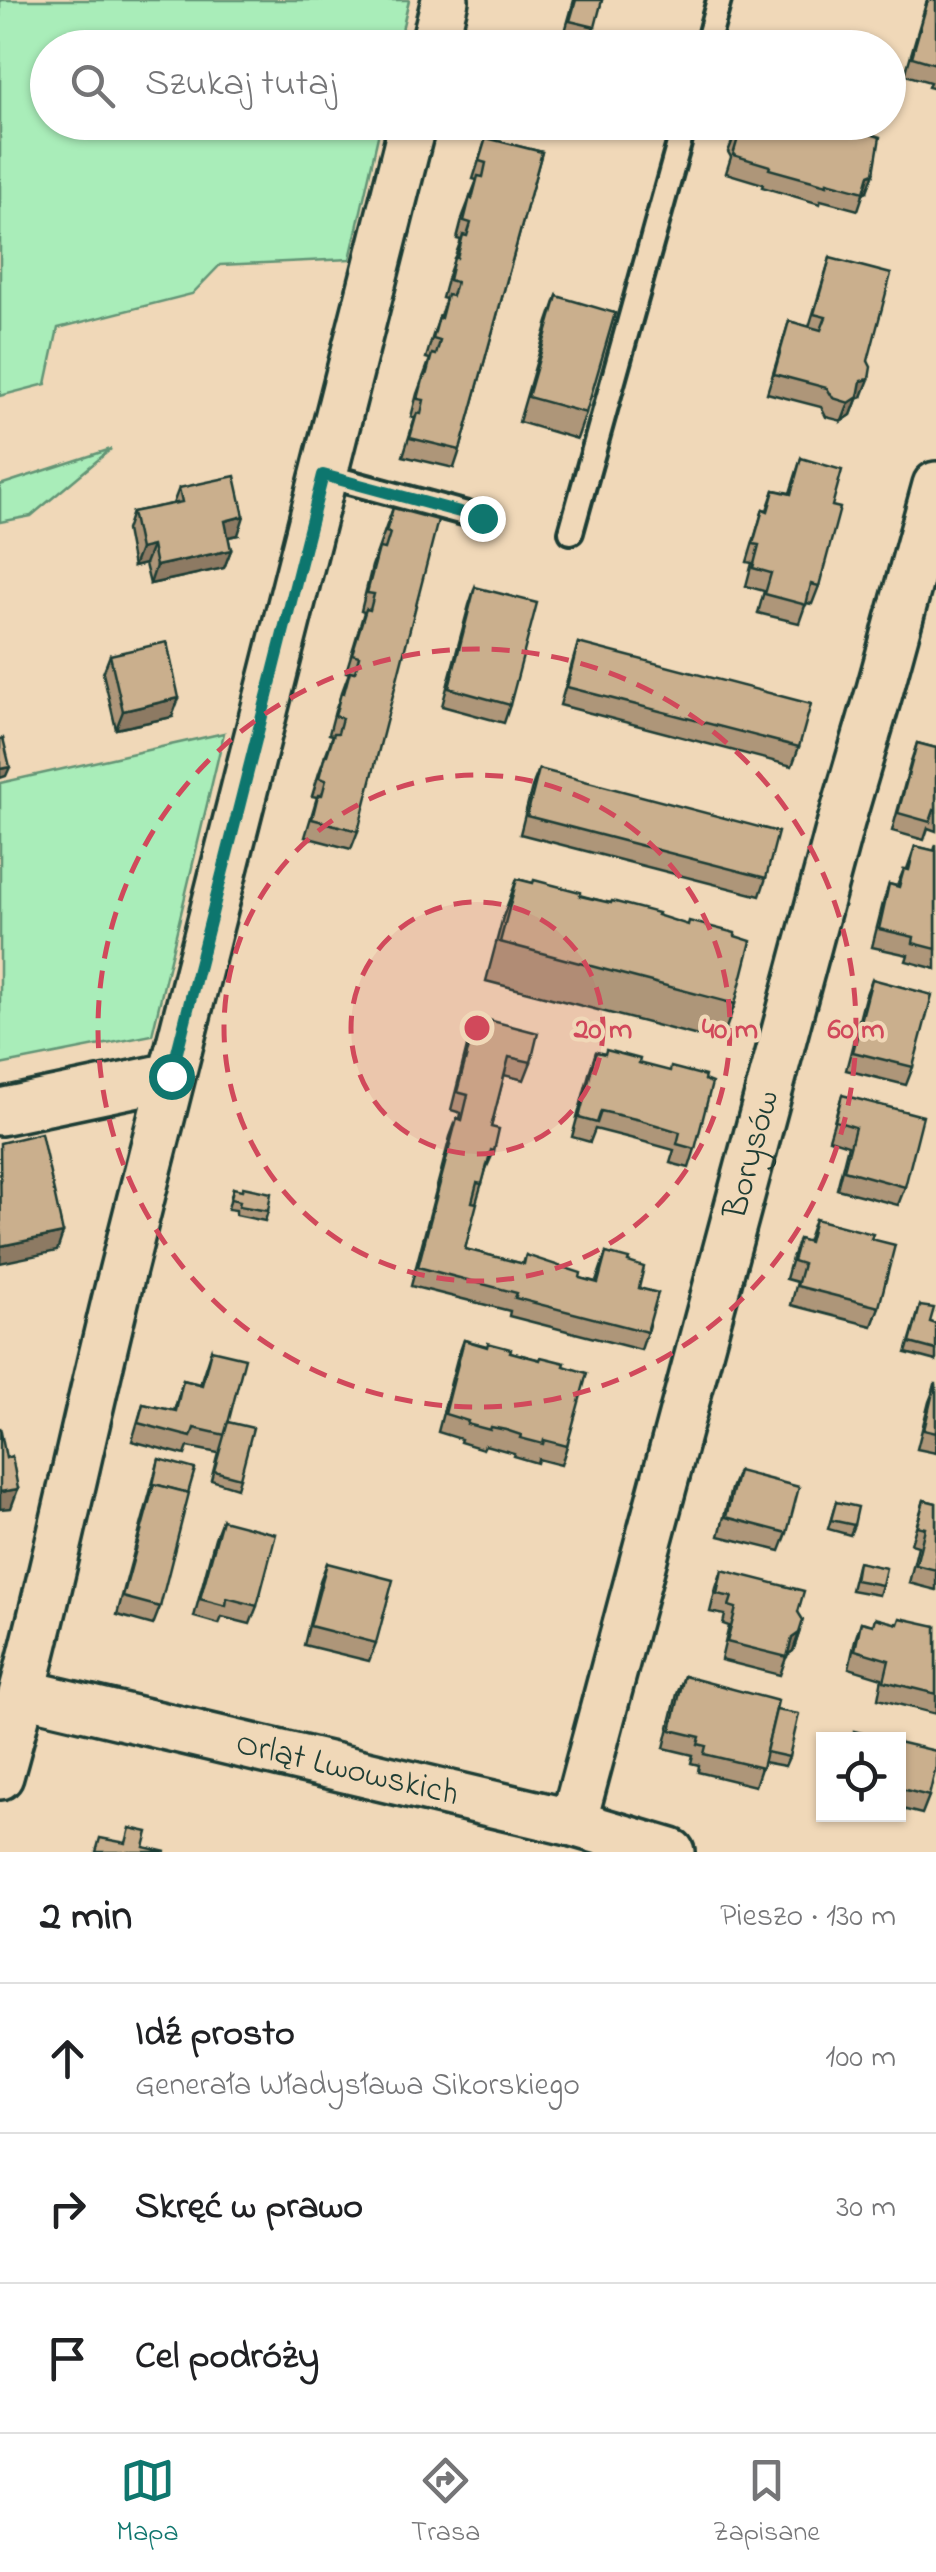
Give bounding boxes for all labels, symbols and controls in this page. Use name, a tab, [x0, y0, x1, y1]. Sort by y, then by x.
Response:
search box	[30, 30, 906, 140]
text: Szukaj tutaj	[145, 57, 336, 113]
icon: search	[65, 58, 120, 113]
route end	[460, 496, 506, 542]
text: 20 m	[573, 1009, 632, 1053]
text: 40 m	[702, 1009, 758, 1053]
text: 60 m	[828, 1009, 884, 1053]
centre of rings	[459, 1010, 495, 1046]
route start	[149, 1054, 195, 1100]
street label: Borysów	[710, 1085, 794, 1225]
street label: Orląt Lwowskich	[230, 1718, 464, 1821]
map controls	[816, 1732, 906, 1822]
button: locate	[816, 1732, 906, 1822]
text: 2 min	[40, 1887, 132, 1948]
text: Pieszo · 130 m	[720, 1894, 896, 1941]
text: Idź prosto	[135, 2007, 295, 2063]
icon: ahead	[40, 2031, 95, 2086]
text: 100 m	[825, 2035, 896, 2082]
text: Generała Władysława Sikorskiego	[135, 2063, 580, 2110]
text: Skręć w prawo	[135, 2180, 363, 2236]
icon: right	[40, 2181, 95, 2236]
text: 30 m	[836, 2185, 896, 2232]
text: Cel podróży	[135, 2330, 319, 2386]
icon: arrive	[40, 2331, 95, 2386]
tab: Mapa	[116, 2453, 179, 2554]
tab: Trasa	[411, 2453, 480, 2554]
tab: Zapisane	[713, 2453, 820, 2554]

